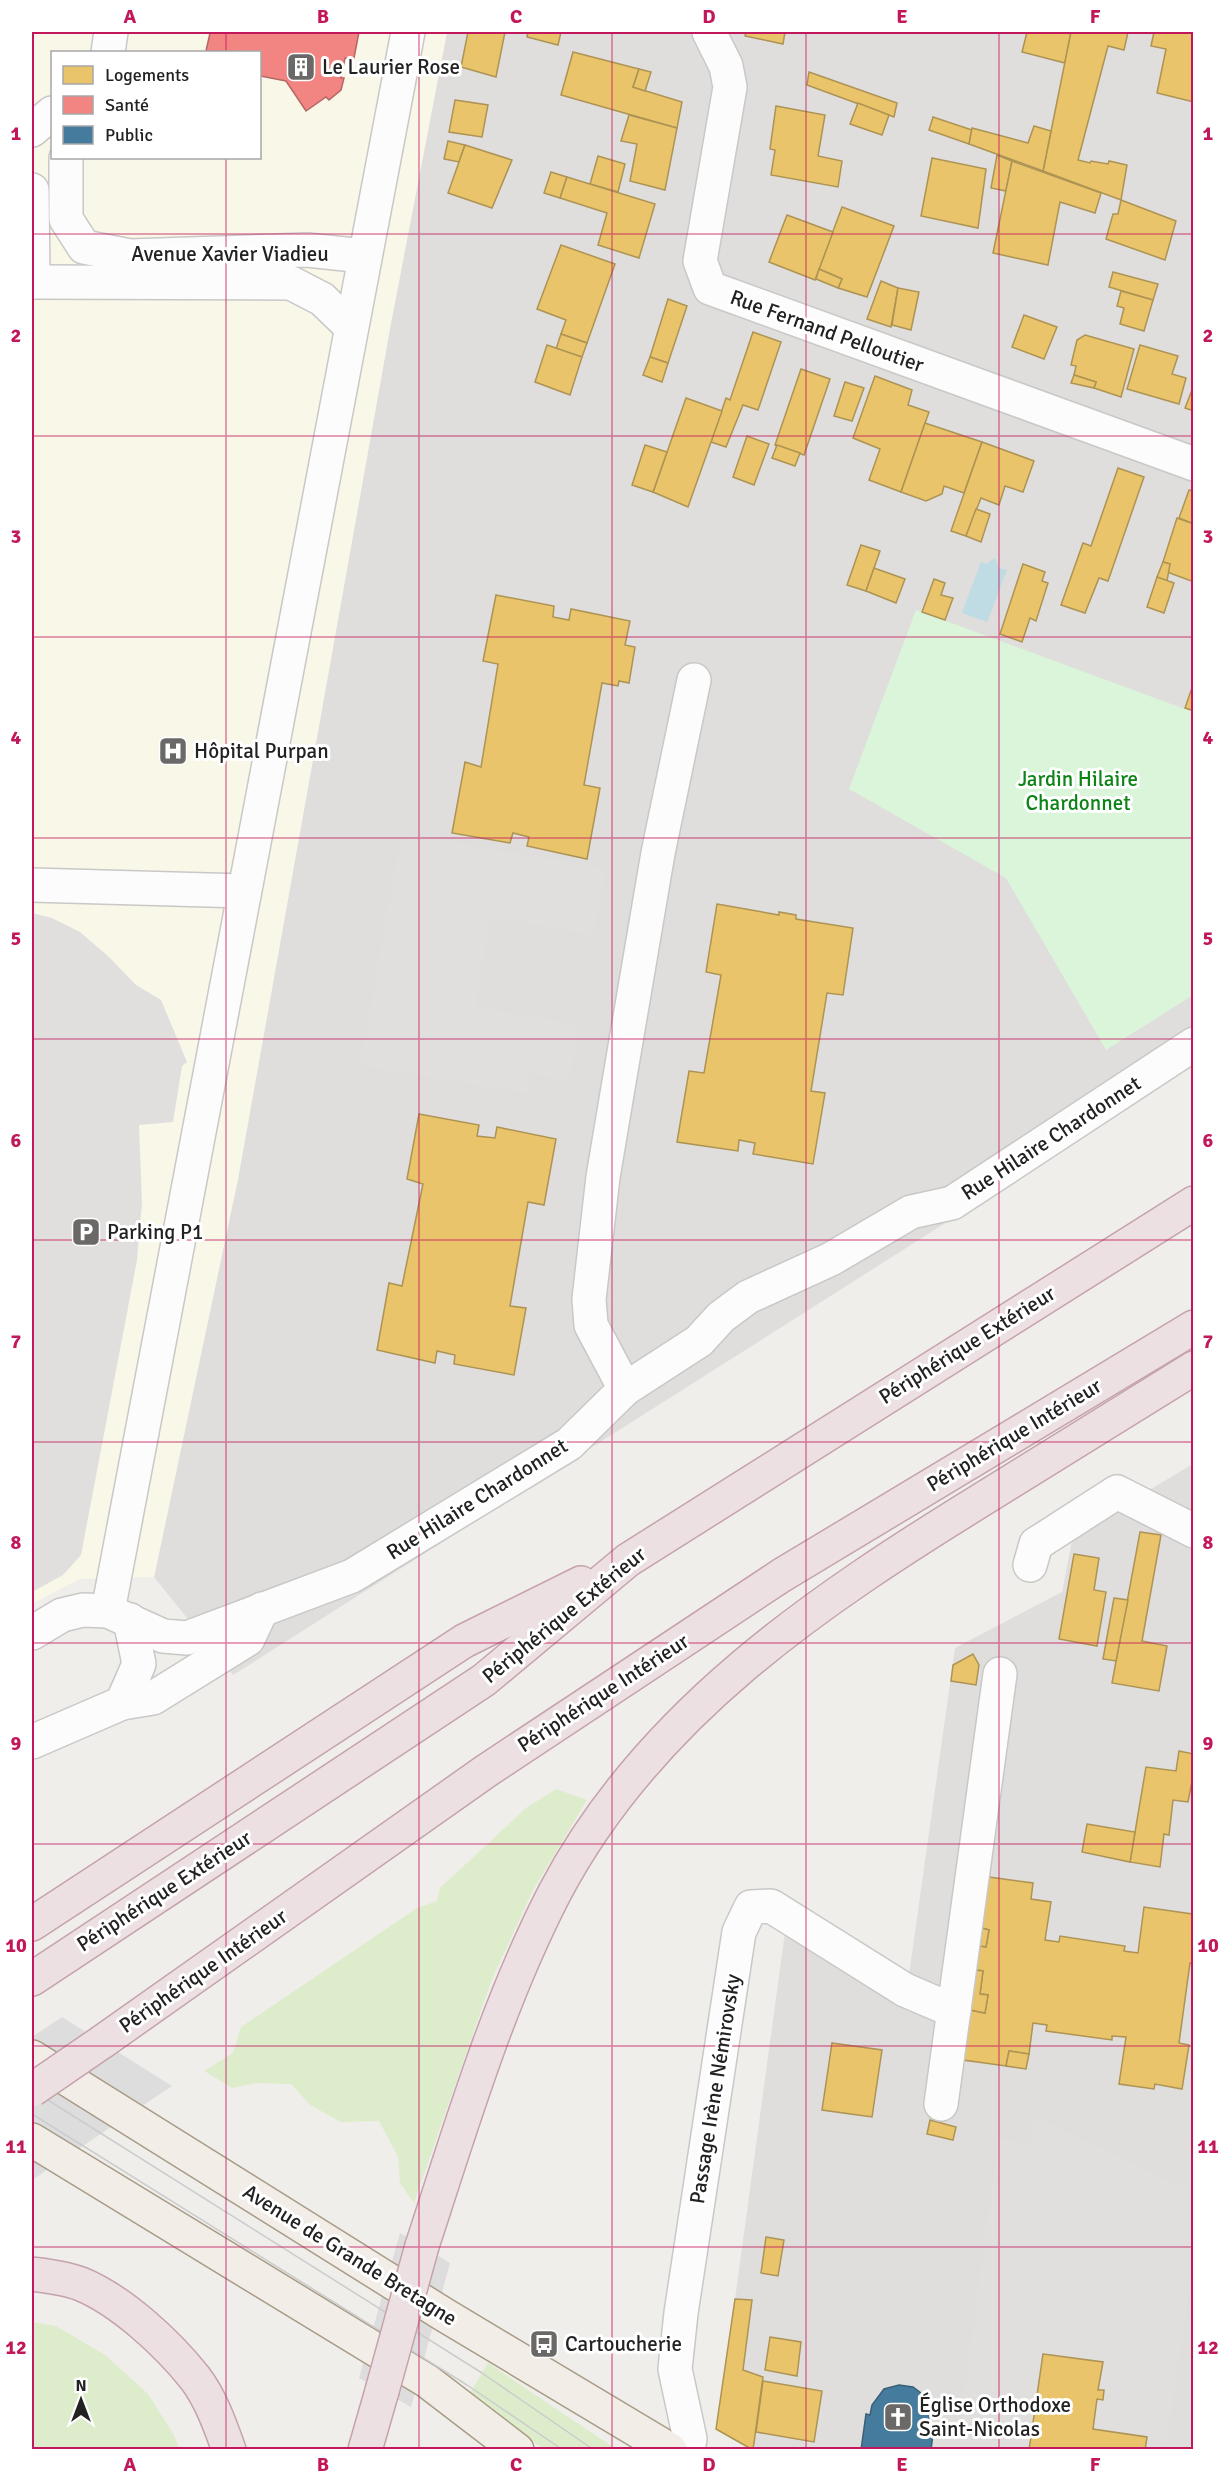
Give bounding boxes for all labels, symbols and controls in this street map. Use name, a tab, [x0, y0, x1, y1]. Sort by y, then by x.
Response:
text: A	[124, 4, 137, 29]
text: B	[317, 4, 329, 29]
text: C	[510, 4, 522, 29]
text: D	[702, 4, 716, 29]
text: E	[896, 4, 908, 29]
text: F	[1090, 4, 1101, 29]
legend	[51, 51, 261, 159]
building icon: Le Laurier Rose	[285, 51, 317, 83]
place label: Le Laurier Rose	[322, 54, 460, 80]
text: Logements	[105, 64, 189, 86]
text: Santé	[105, 94, 149, 116]
text: 1	[11, 121, 22, 146]
text: 1	[1203, 121, 1214, 146]
text: Public	[105, 124, 153, 146]
street label: Avenue Xavier Viadieu	[131, 241, 329, 267]
street label: Rue Fernand Pelloutier	[727, 284, 928, 378]
text: 2	[11, 323, 21, 348]
text: 2	[1203, 323, 1213, 348]
text: 3	[11, 524, 21, 549]
text: 3	[1203, 524, 1213, 549]
text: 4	[11, 725, 22, 750]
text: 4	[1203, 725, 1214, 750]
hospital icon: Hôpital Purpan	[157, 735, 189, 767]
place label: Hôpital Purpan	[194, 738, 329, 764]
park label: Jardin Hilaire Chardonnet	[1018, 766, 1138, 816]
text: 5	[11, 926, 21, 951]
text: 5	[1203, 926, 1213, 951]
street label: Rue Hilaire Chardonnet	[956, 1070, 1146, 1206]
text: 6	[11, 1128, 22, 1153]
text: 6	[1203, 1128, 1214, 1153]
parking icon: Parking P1	[70, 1216, 102, 1248]
place label: Parking P1	[107, 1219, 203, 1245]
street label: Périphérique Extérieur	[874, 1280, 1060, 1410]
text: 7	[11, 1329, 22, 1354]
text: 7	[1203, 1329, 1214, 1354]
street label: Périphérique Intérieur	[922, 1372, 1106, 1497]
street label: Rue Hilaire Chardonnet	[382, 1433, 572, 1565]
text: 8	[11, 1530, 22, 1555]
text: 8	[1203, 1530, 1214, 1555]
street label: Périphérique Extérieur	[477, 1541, 651, 1689]
street label: Périphérique Intérieur	[512, 1628, 694, 1758]
text: 9	[11, 1731, 22, 1756]
text: 9	[1203, 1731, 1214, 1756]
street label: Périphérique Extérieur	[72, 1825, 256, 1957]
street label: Périphérique Intérieur	[114, 1903, 292, 2039]
text: 10	[5, 1933, 27, 1958]
text: 10	[1197, 1933, 1219, 1958]
street label: Passage Irène Némirovsky	[684, 1972, 746, 2206]
text: 11	[5, 2134, 27, 2159]
text: 11	[1197, 2134, 1219, 2159]
street label: Avenue de Grande Bretagne	[238, 2178, 462, 2332]
bus stop icon: Cartoucherie	[528, 2328, 560, 2360]
place label: Cartoucherie	[565, 2331, 682, 2357]
text: 12	[5, 2335, 27, 2360]
text: 12	[1197, 2335, 1219, 2360]
north arrow	[51, 2370, 111, 2430]
text: N	[75, 2376, 87, 2396]
place label: Église Orthodoxe Saint-Nicolas	[919, 2392, 1071, 2442]
church icon: Église Orthodoxe Saint-Nicolas	[882, 2401, 914, 2433]
text: A	[124, 2452, 137, 2477]
text: B	[317, 2452, 329, 2477]
text: C	[510, 2452, 522, 2477]
text: D	[702, 2452, 716, 2477]
text: E	[896, 2452, 908, 2477]
text: F	[1090, 2452, 1101, 2477]

